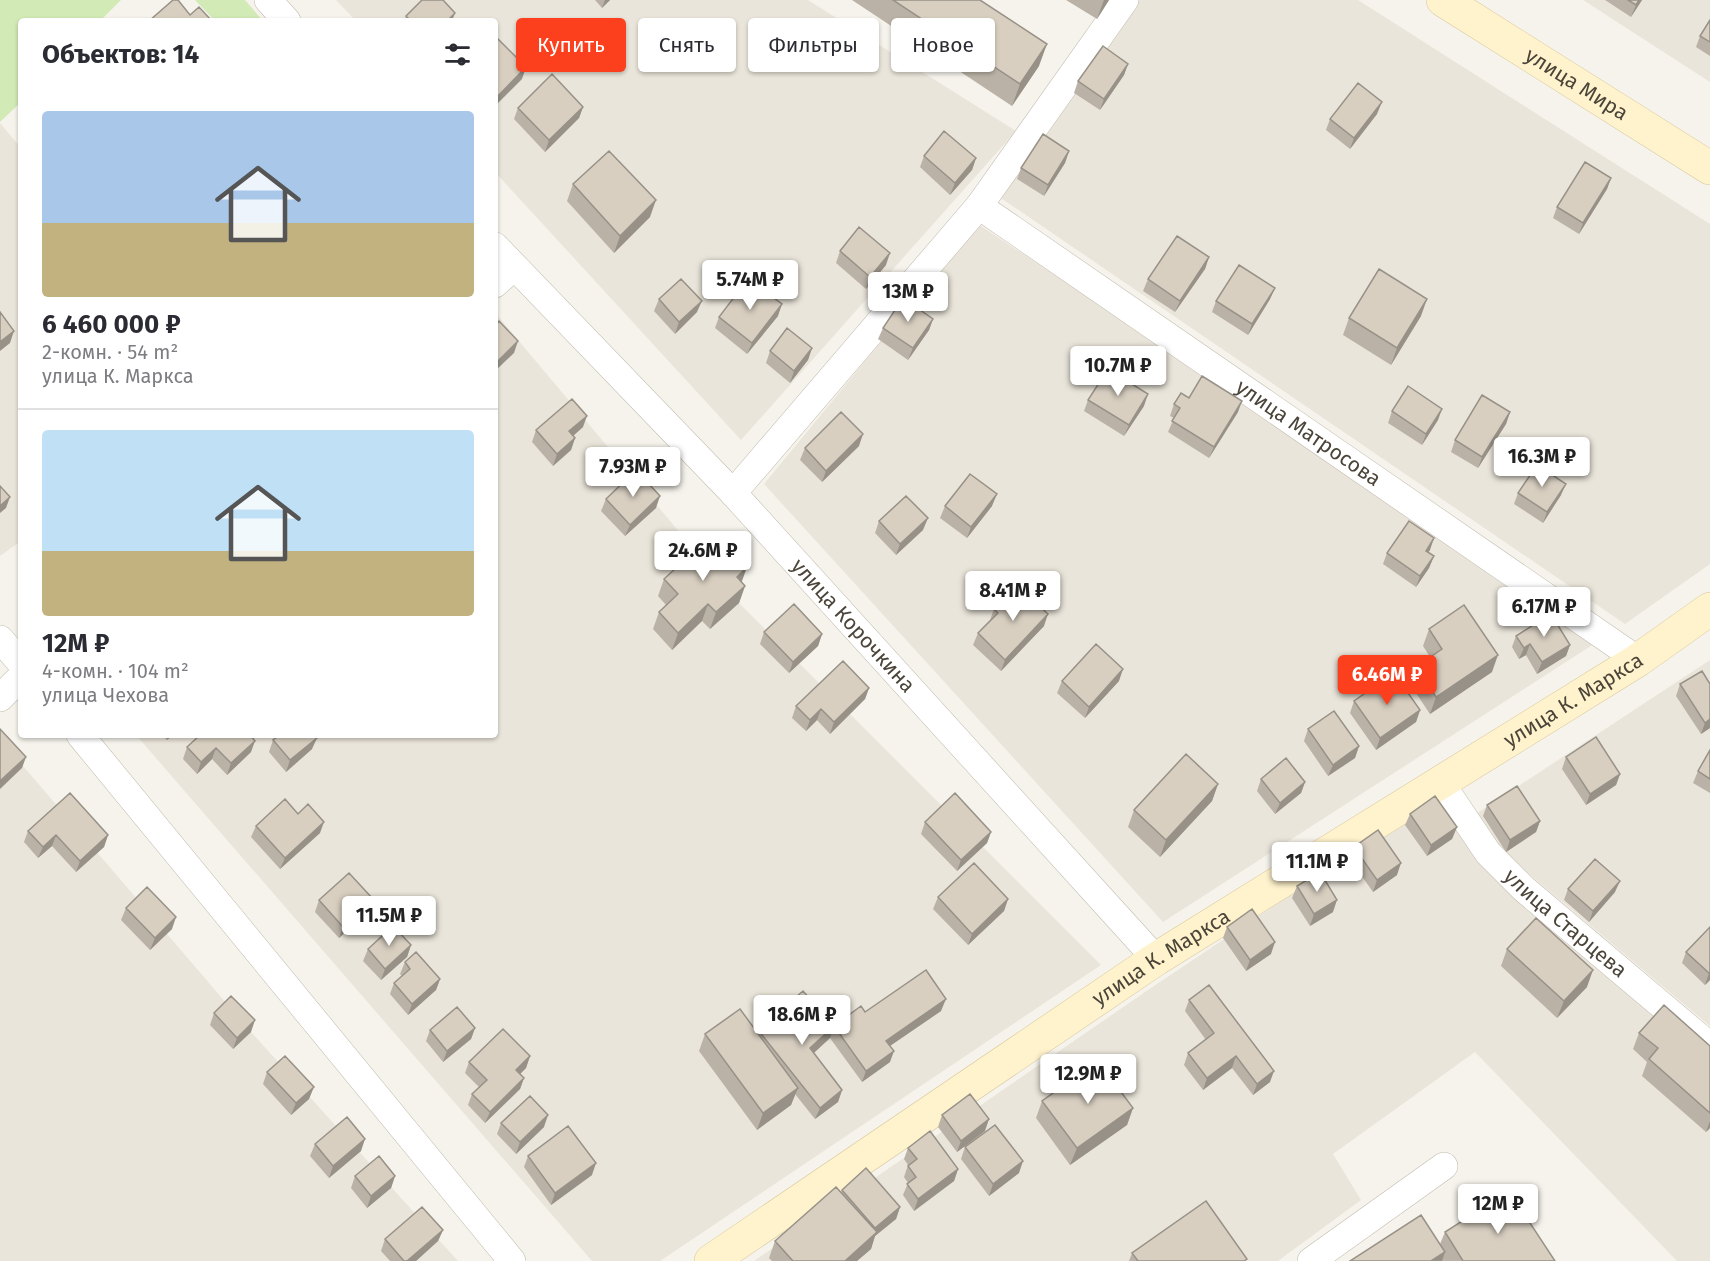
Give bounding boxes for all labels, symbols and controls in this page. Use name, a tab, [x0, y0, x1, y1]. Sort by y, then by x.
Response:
chip: Купить	[516, 18, 626, 72]
chip: Снять	[638, 18, 736, 72]
chip: Фильтры	[748, 18, 879, 72]
chip: Новое	[891, 18, 995, 72]
icon: filters	[441, 38, 474, 71]
text: Объектов: 14	[42, 39, 199, 70]
street label: улица Мира	[1520, 42, 1633, 126]
icon: home	[204, 150, 312, 258]
pin: 5.74M ₽	[695, 260, 805, 311]
text: 5.74M ₽	[716, 267, 784, 291]
pin: 13M ₽	[866, 272, 950, 323]
text: 13M ₽	[882, 279, 934, 303]
text: 6 460 000 ₽	[42, 309, 181, 340]
text: 2-комн. · 54 m²	[42, 340, 178, 364]
pin: 10.7M ₽	[1063, 346, 1173, 397]
text: 10.7M ₽	[1084, 353, 1152, 377]
text: улица К. Маркса	[42, 364, 194, 388]
street label: улица Матросова	[1231, 374, 1386, 492]
pin: 16.3M ₽	[1487, 437, 1597, 488]
text: 16.3M ₽	[1508, 444, 1576, 468]
pin: 7.93M ₽	[578, 447, 688, 498]
text: 7.93M ₽	[599, 454, 667, 478]
icon: home	[204, 469, 312, 577]
pin: 24.6M ₽	[648, 531, 758, 582]
text: 24.6M ₽	[668, 538, 738, 562]
street label: улица Корочкина	[786, 553, 921, 698]
pin: 8.41M ₽	[958, 571, 1068, 622]
text: 8.41M ₽	[979, 578, 1047, 602]
pin: 6.17M ₽	[1489, 587, 1599, 638]
text: 6.17M ₽	[1511, 594, 1577, 618]
text: 12M ₽	[42, 628, 110, 659]
street label: улица К. Маркса	[1499, 647, 1648, 753]
pin: 6.46M ₽	[1332, 655, 1442, 706]
text: 4-комн. · 104 m²	[42, 659, 189, 683]
text: 6.46M ₽	[1352, 662, 1422, 686]
text: улица Чехова	[42, 683, 169, 707]
pin: 11.1M ₽	[1262, 842, 1372, 893]
text: 11.1M ₽	[1286, 849, 1348, 873]
street label: улица Старцева	[1498, 863, 1632, 983]
pin: 11.5M ₽	[334, 896, 444, 947]
text: 11.5M ₽	[356, 903, 422, 927]
street label: улица К. Маркса	[1087, 903, 1235, 1012]
pin: 18.6M ₽	[747, 995, 857, 1046]
text: 18.6M ₽	[767, 1002, 837, 1026]
pin: 12.9M ₽	[1033, 1054, 1143, 1105]
text: 12.9M ₽	[1054, 1061, 1122, 1085]
pin: 12M ₽	[1456, 1184, 1540, 1235]
text: 12M ₽	[1472, 1191, 1524, 1215]

